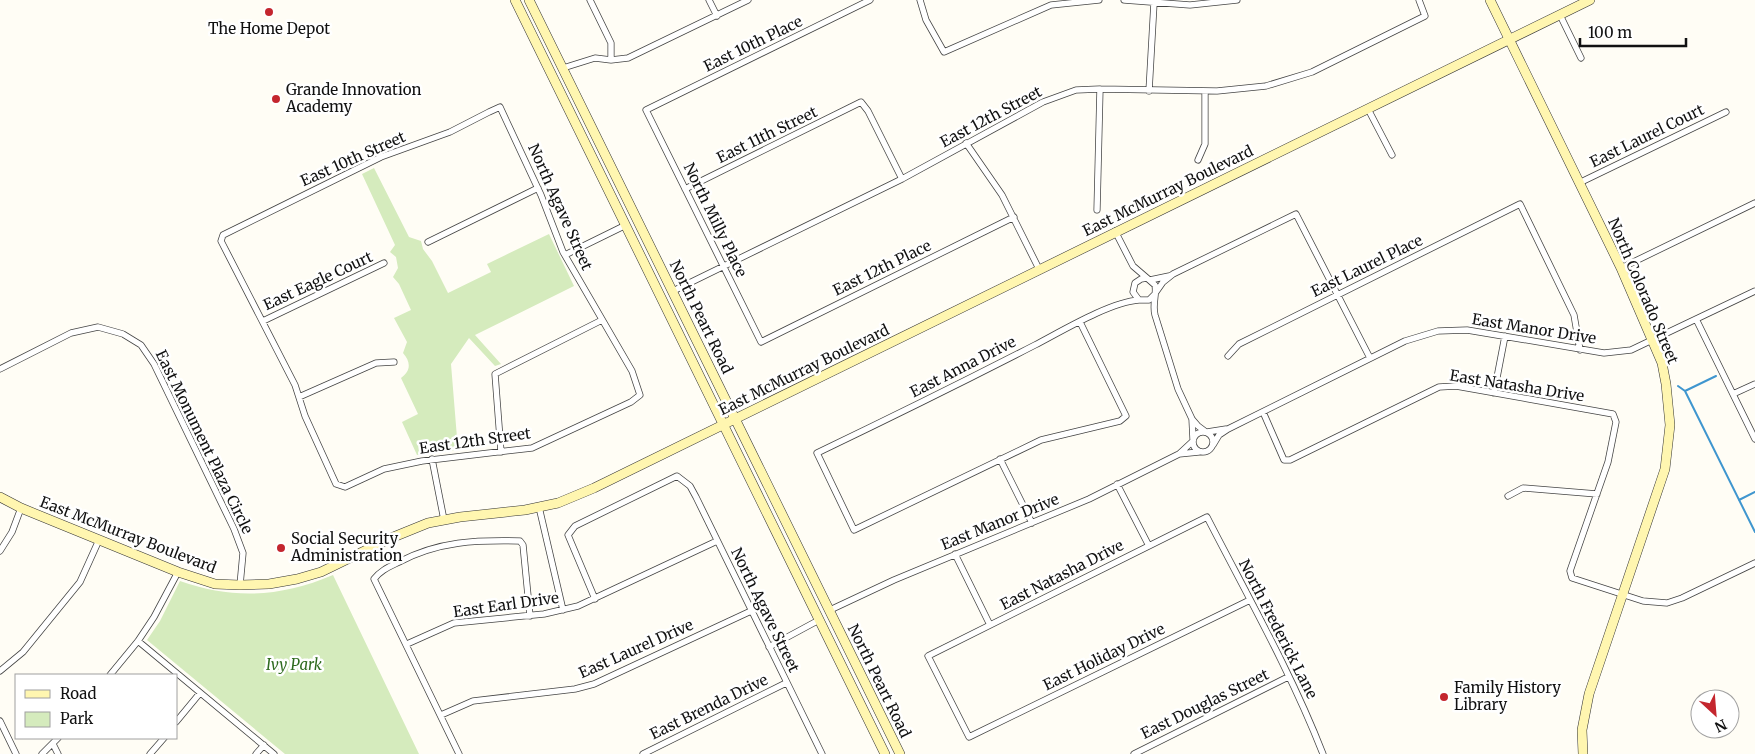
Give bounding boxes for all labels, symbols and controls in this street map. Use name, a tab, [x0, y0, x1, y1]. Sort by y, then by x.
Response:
marker: The Home Depot	[263, 6, 275, 18]
street label: East 10th Place	[700, 11, 805, 76]
scale bar	[1580, 15, 1686, 47]
place label: The Home Depot	[208, 19, 330, 38]
text: 100 m	[1588, 23, 1632, 42]
place label: Grande Innovation Academy	[285, 80, 422, 116]
street label: East 12th Street	[937, 82, 1045, 151]
marker: Grande Innovation Academy	[270, 93, 282, 105]
street label: East Laurel Court	[1587, 100, 1707, 171]
street label: East 11th Street	[713, 102, 820, 167]
street label: East 10th Street	[297, 127, 408, 190]
street label: North Agave Street	[524, 141, 597, 273]
street label: East McMurray Boulevard	[1079, 141, 1256, 240]
street label: North Milly Place	[680, 160, 751, 280]
street label: North Colorado Street	[1604, 215, 1683, 367]
street label: East Laurel Place	[1308, 230, 1426, 301]
street label: East 12th Place	[830, 235, 934, 300]
street label: East Eagle Court	[260, 247, 376, 314]
street label: North Peart Road	[666, 257, 737, 377]
street label: East Manor Drive	[1471, 309, 1598, 348]
street label: East McMurray Boulevard	[715, 320, 892, 419]
street label: East Anna Drive	[907, 332, 1019, 401]
street label: East Monument Plaza Circle	[152, 347, 257, 537]
street label: East Natasha Drive	[1448, 365, 1586, 406]
street label: East 12th Street	[418, 423, 532, 458]
street label: East Manor Drive	[938, 489, 1062, 554]
street label: East McMurray Boulevard	[37, 492, 219, 577]
place label: Social Security Administration	[290, 529, 402, 565]
street label: East Natasha Drive	[997, 535, 1127, 614]
marker: Social Security Administration	[275, 542, 287, 554]
street label: North Agave Street	[727, 544, 804, 675]
street label: North Frederick Lane	[1235, 556, 1322, 702]
street label: East Earl Drive	[452, 588, 560, 621]
street label: East Laurel Drive	[576, 615, 696, 682]
street label: East Holiday Drive	[1040, 619, 1168, 694]
street label: North Peart Road	[844, 621, 915, 741]
park label: Ivy Park	[266, 655, 323, 674]
street label: East Douglas Street	[1138, 664, 1272, 743]
street label: East Brenda Drive	[647, 670, 771, 743]
legend	[15, 674, 178, 739]
place label: Family History Library	[1454, 678, 1561, 714]
text: Road	[60, 684, 96, 703]
north arrow	[1690, 689, 1740, 739]
marker: Family History Library	[1438, 691, 1450, 703]
text: Park	[60, 709, 94, 728]
text: N	[1712, 715, 1730, 736]

